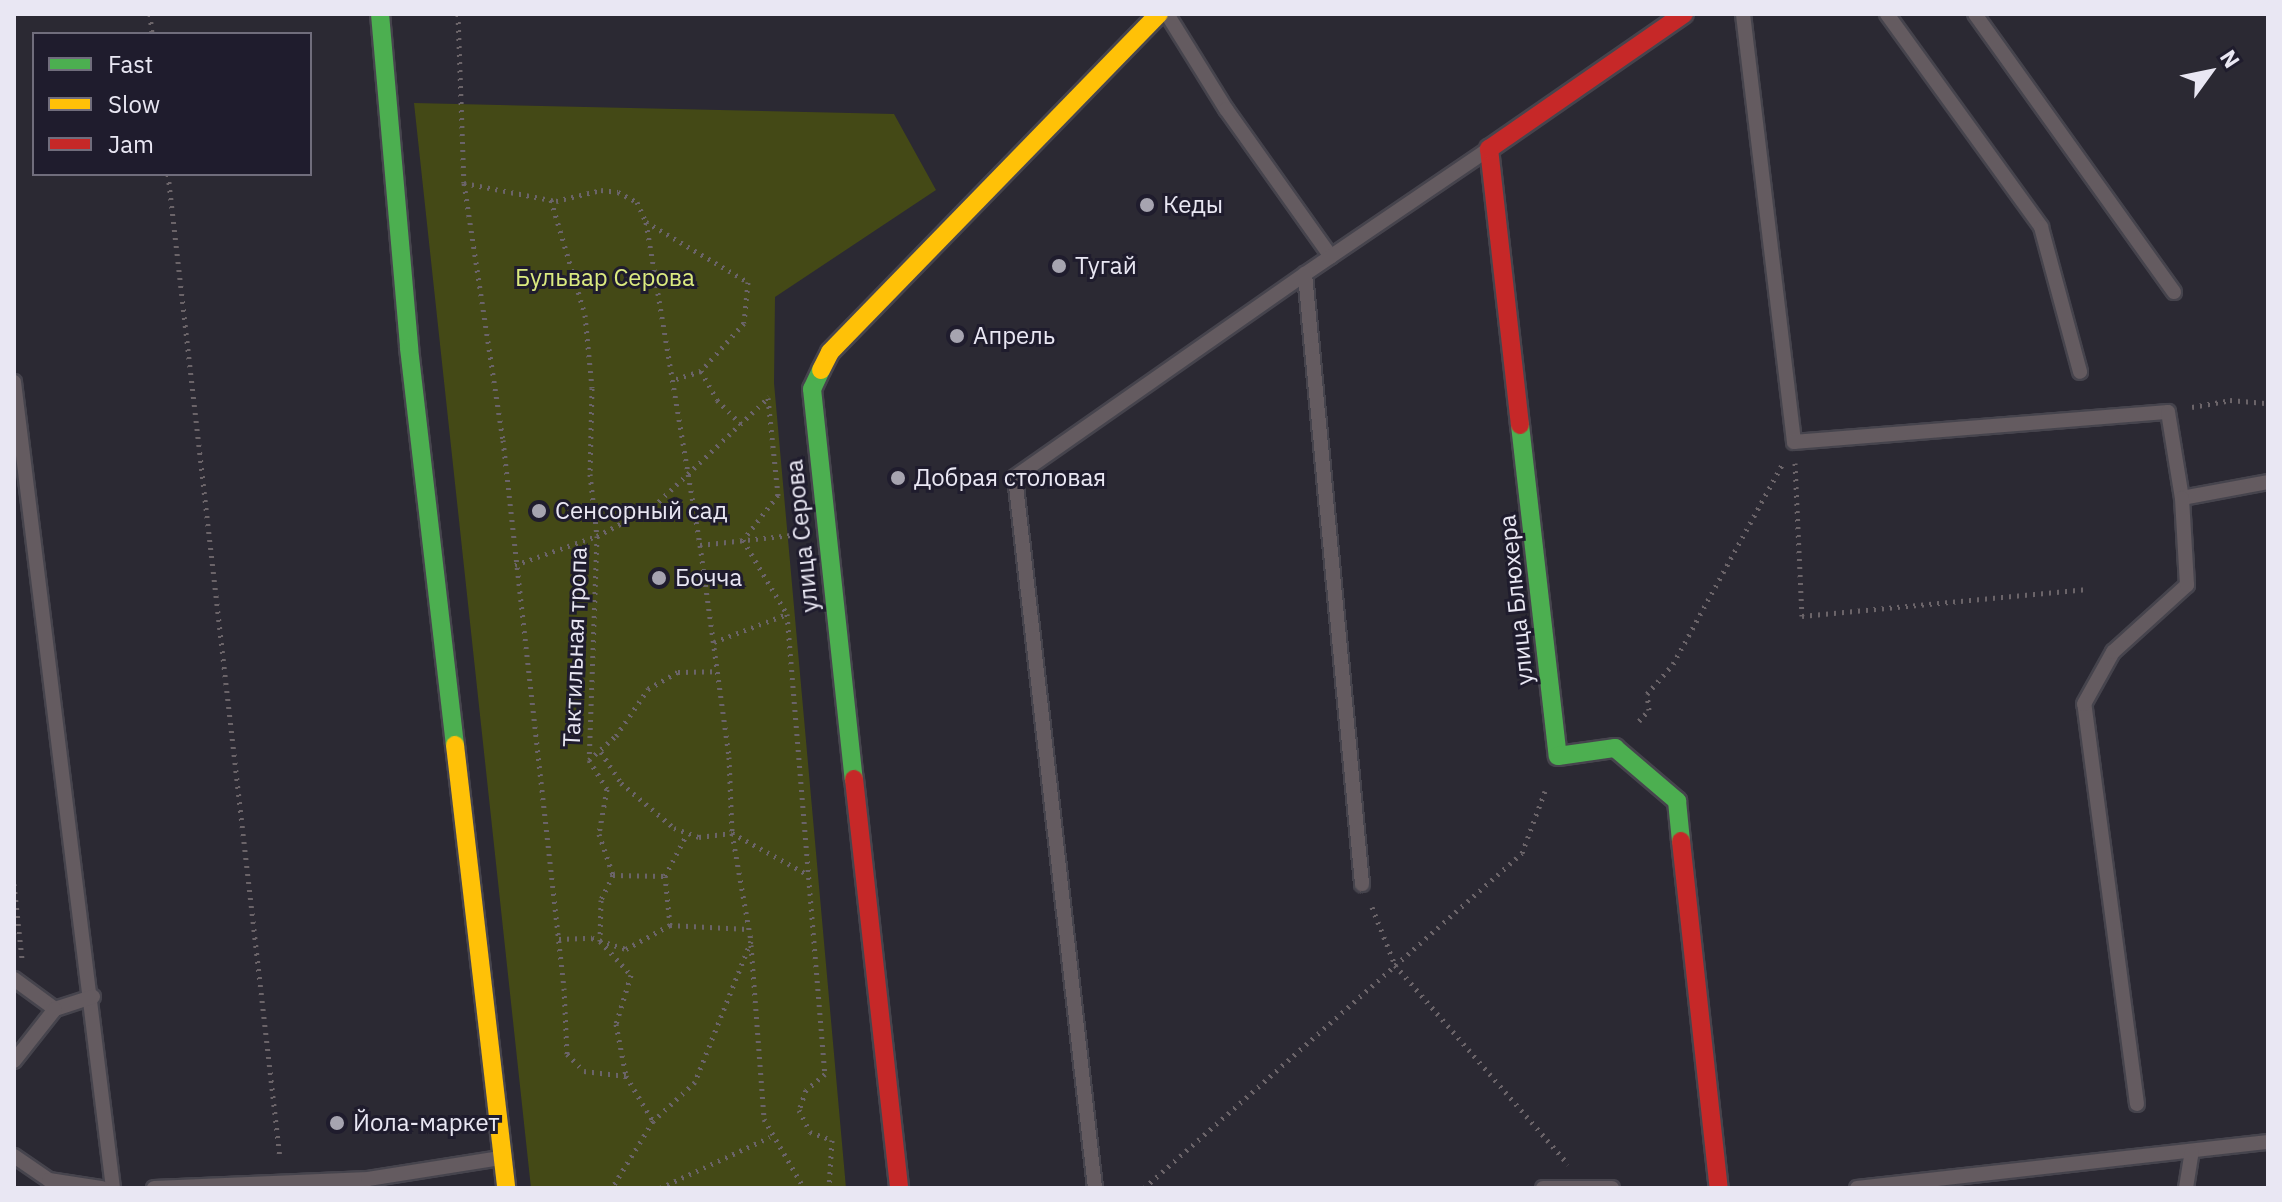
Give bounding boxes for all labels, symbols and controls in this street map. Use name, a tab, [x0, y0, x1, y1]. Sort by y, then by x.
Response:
legend	[32, 32, 312, 176]
north arrow	[2170, 32, 2250, 112]
text: N	[2214, 44, 2247, 73]
text: Fast	[108, 48, 153, 80]
text: Slow	[108, 88, 160, 120]
text: Jam	[108, 128, 154, 160]
place label: Кеды	[1163, 191, 1223, 219]
marker: Кеды	[1138, 196, 1156, 214]
place label: Тугай	[1075, 252, 1137, 280]
marker: Тугай	[1050, 257, 1068, 275]
park label: Бульвар Серова	[515, 264, 695, 292]
place label: Апрель	[973, 322, 1055, 350]
marker: Апрель	[948, 327, 966, 345]
street label: улица Серова	[780, 458, 824, 614]
place label: Добрая столовая	[914, 464, 1106, 492]
marker: Добрая столовая	[889, 469, 907, 487]
place label: Сенсорный сад	[555, 497, 728, 525]
marker: Сенсорный сад	[530, 502, 548, 520]
street label: улица Блюхера	[1493, 513, 1539, 687]
street label: Тактильная тропа	[557, 546, 593, 748]
place label: Бочча	[675, 564, 742, 592]
marker: Бочча	[650, 569, 668, 587]
place label: Йола-маркет	[353, 1109, 500, 1137]
marker: Йола-маркет	[328, 1114, 346, 1132]

